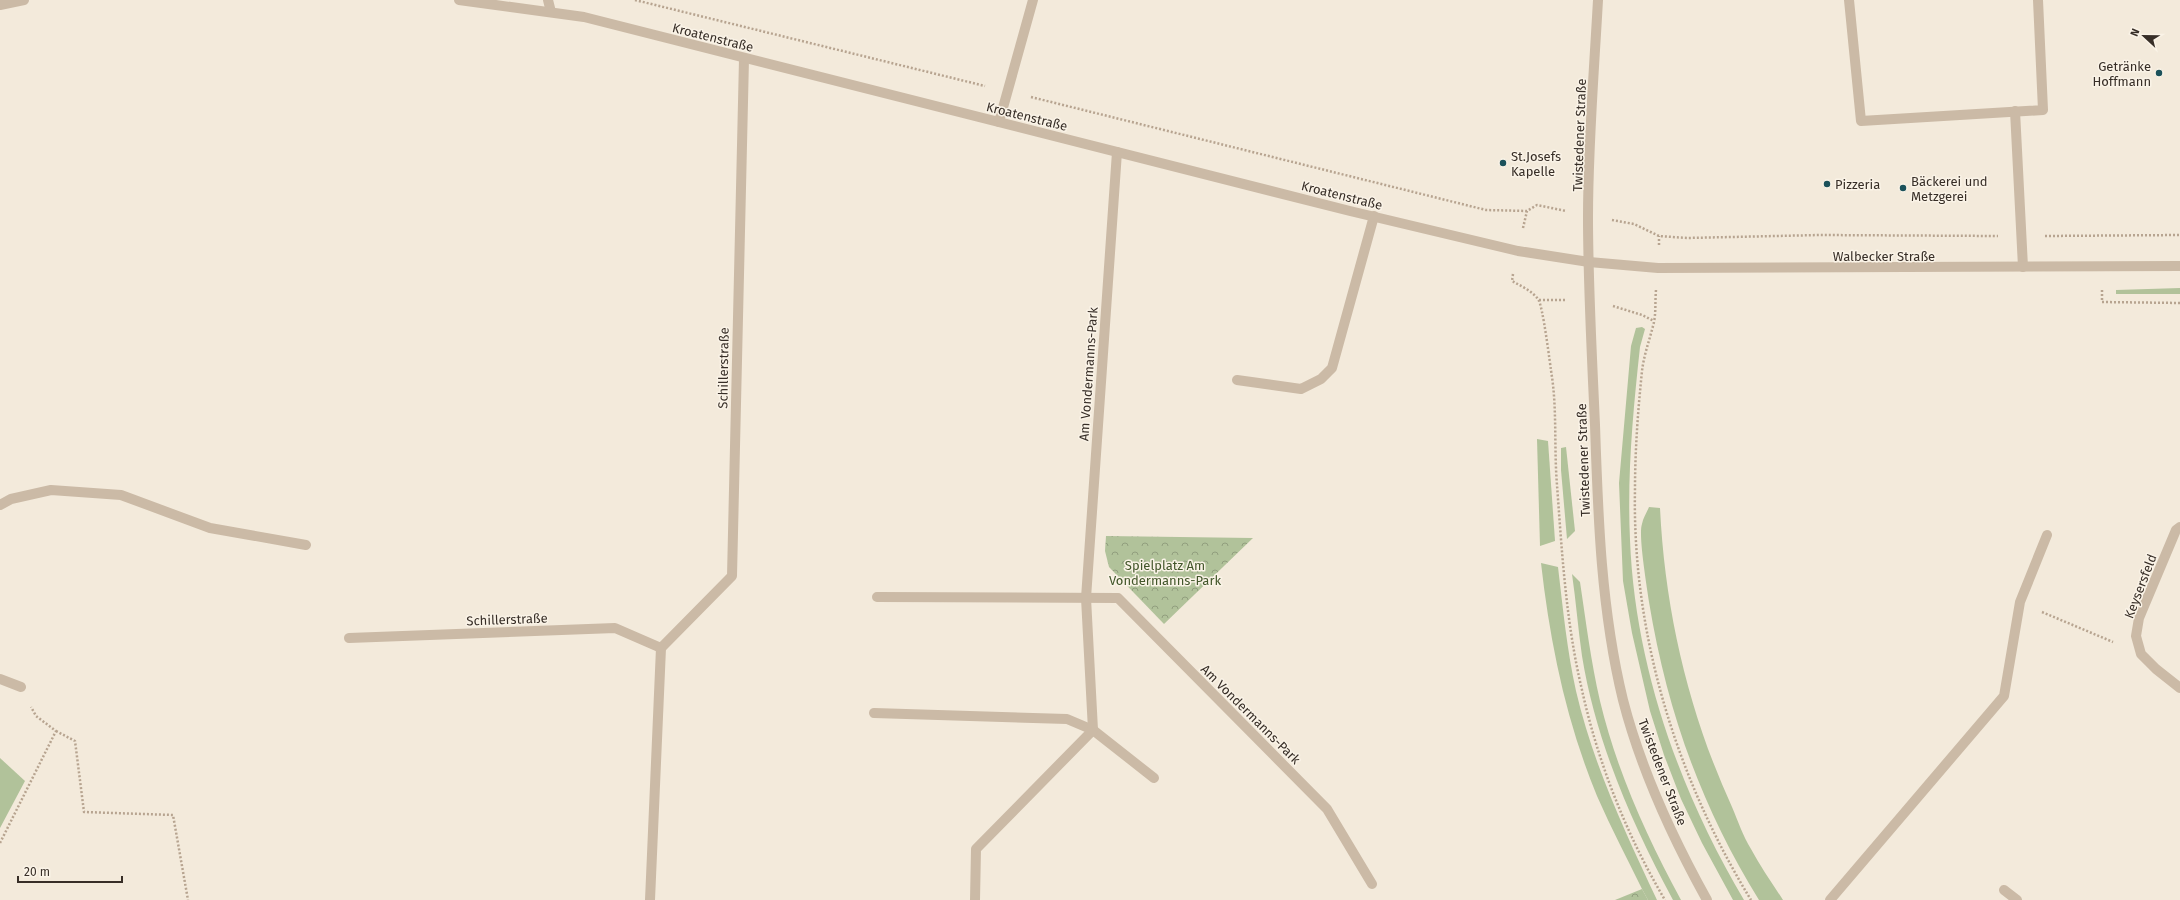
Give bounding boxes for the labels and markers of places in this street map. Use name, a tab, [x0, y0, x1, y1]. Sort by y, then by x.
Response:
place label: Getränke Hoffmann	[2092, 59, 2151, 89]
marker: Getränke Hoffmann	[2154, 68, 2164, 78]
place label: St.Josefs Kapelle	[1511, 149, 1561, 179]
marker: St.Josefs Kapelle	[1498, 158, 1508, 168]
place label: Bäckerei und Metzgerei	[1911, 174, 1988, 204]
place label: Pizzeria	[1835, 177, 1880, 192]
marker: Pizzeria	[1822, 179, 1832, 189]
marker: Bäckerei und Metzgerei	[1898, 183, 1908, 193]

